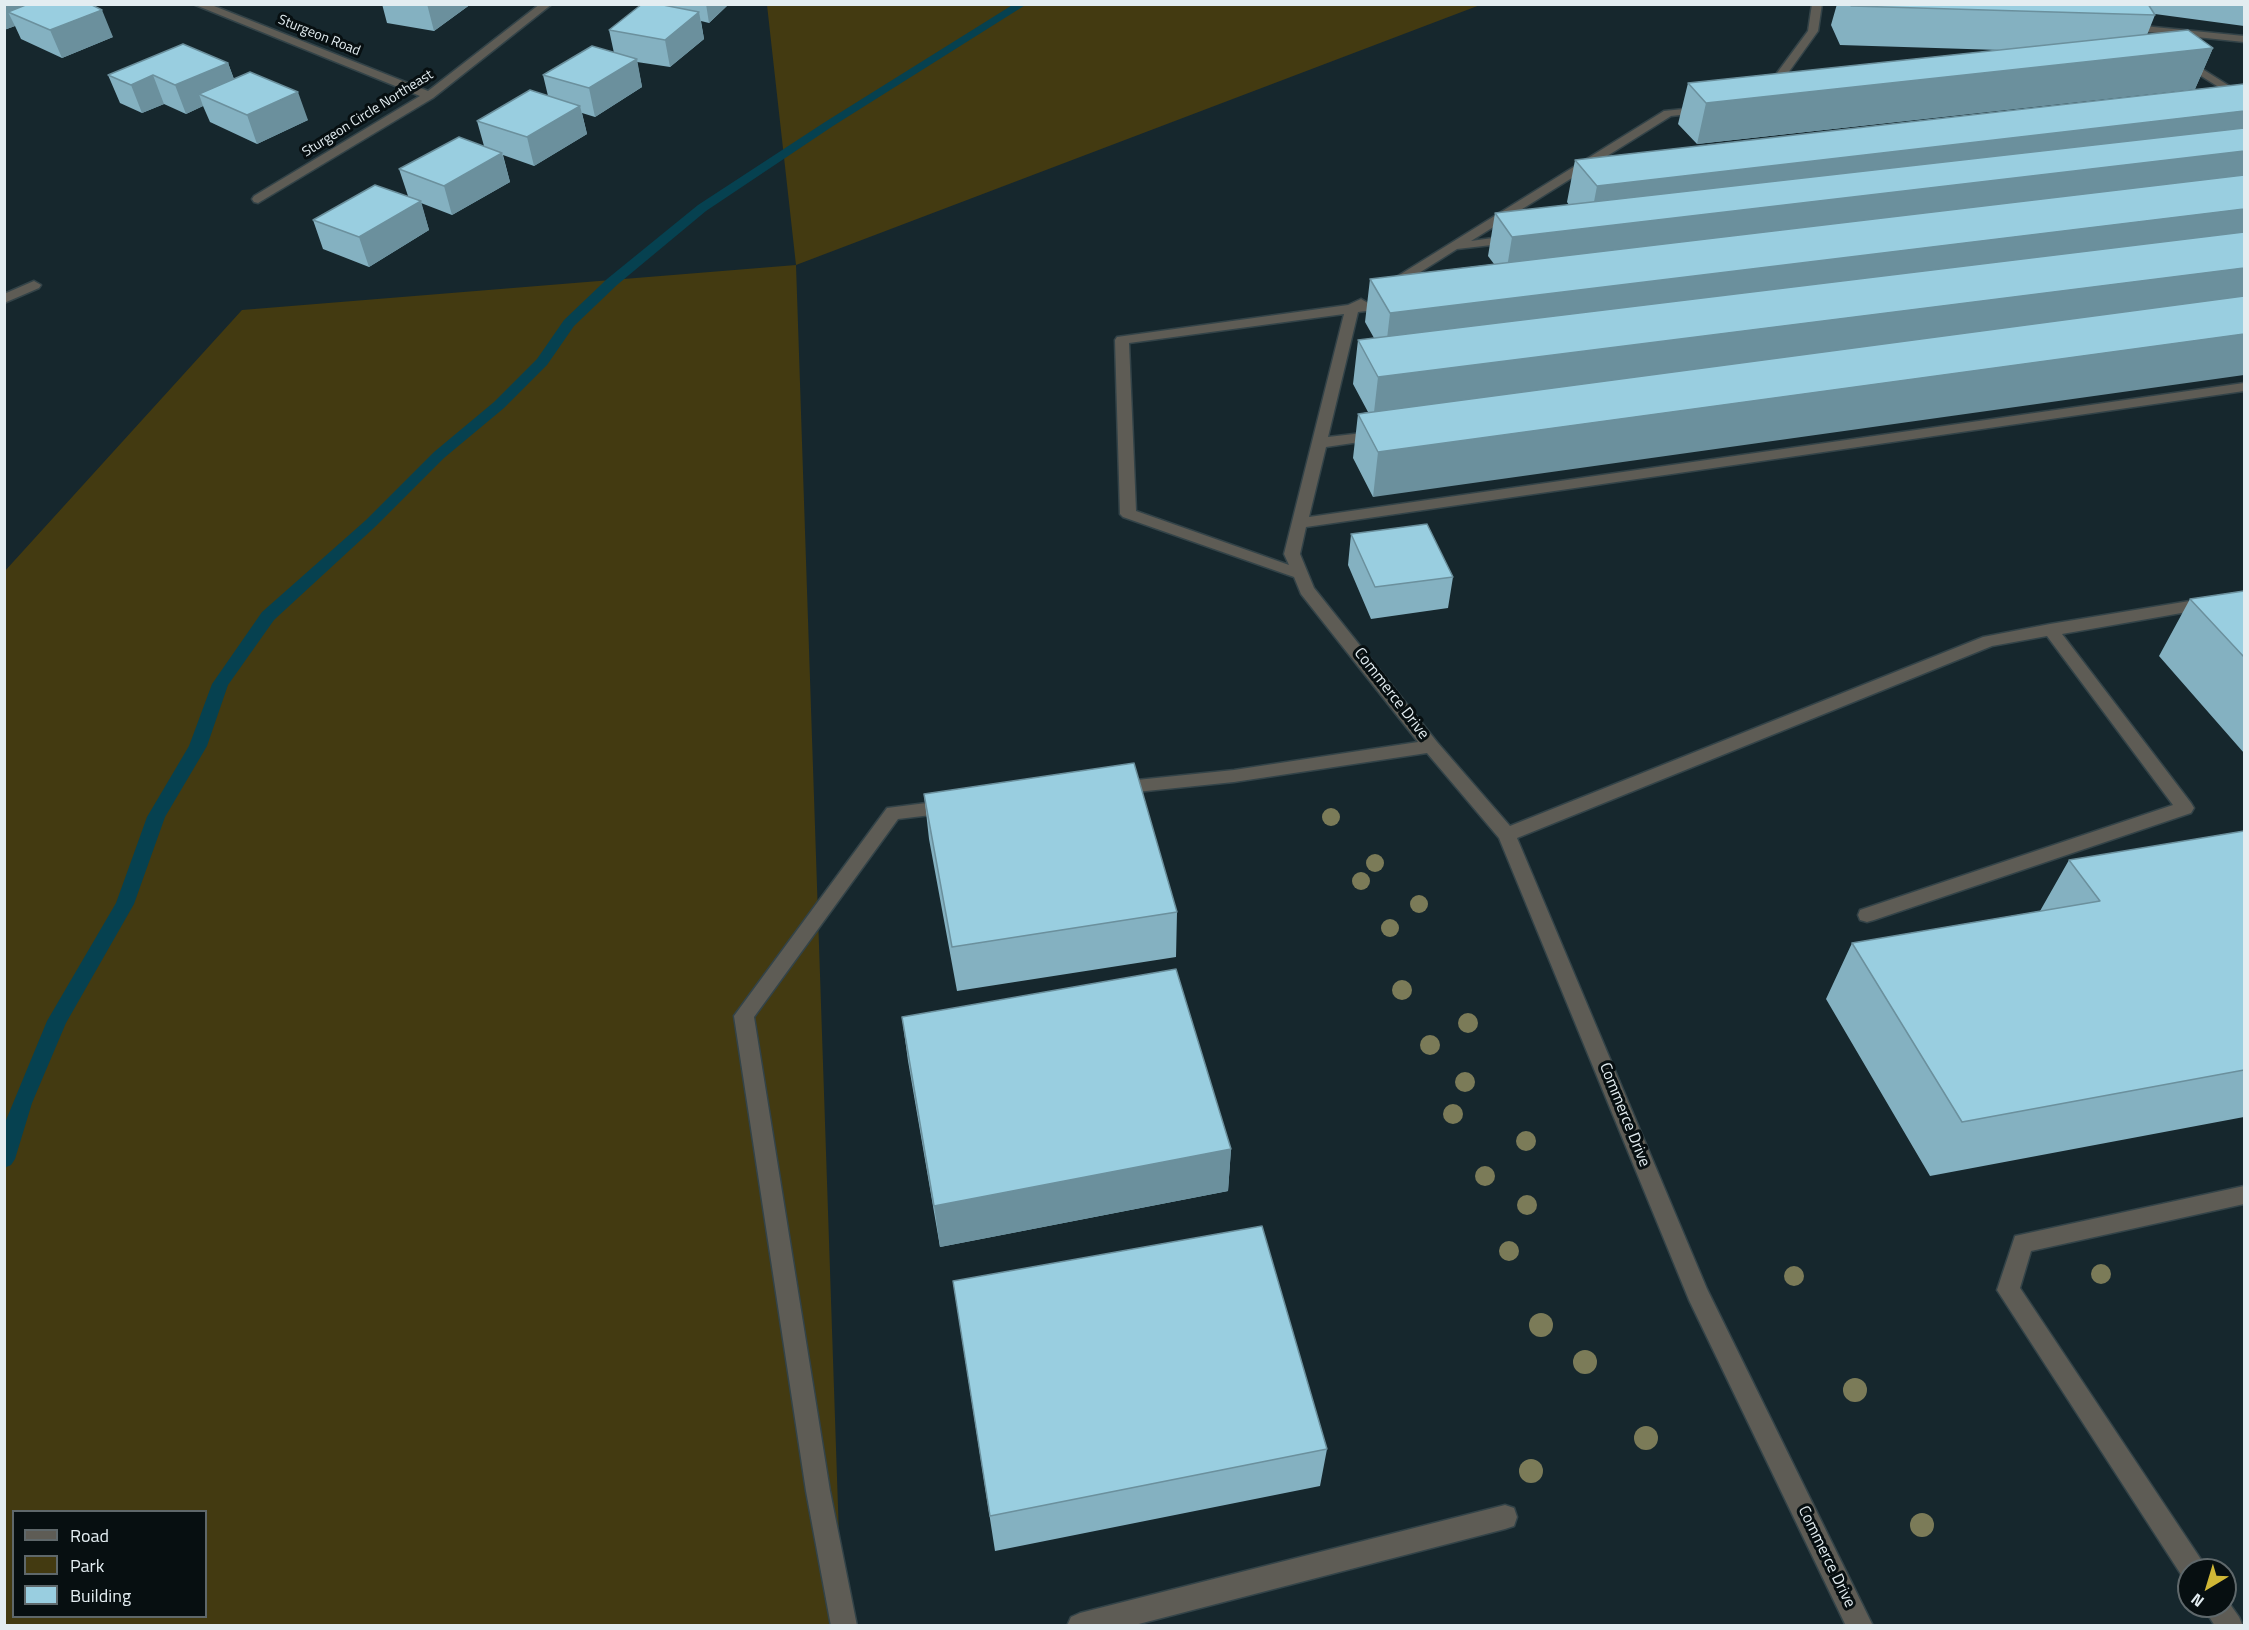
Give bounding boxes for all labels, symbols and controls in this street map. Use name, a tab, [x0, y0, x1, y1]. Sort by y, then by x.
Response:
street label: Sturgeon Road	[275, 12, 363, 60]
street label: Sturgeon Circle Northeast	[299, 67, 437, 161]
street label: Commerce Drive	[1349, 644, 1433, 744]
street label: Commerce Drive	[1594, 1060, 1654, 1170]
street label: Commerce Drive	[1793, 1503, 1859, 1611]
legend	[12, 1510, 207, 1618]
text: Road	[70, 1522, 109, 1549]
text: Park	[70, 1552, 104, 1579]
north arrow	[2177, 1558, 2237, 1618]
text: Building	[70, 1582, 131, 1609]
text: N	[2185, 1588, 2209, 1613]

